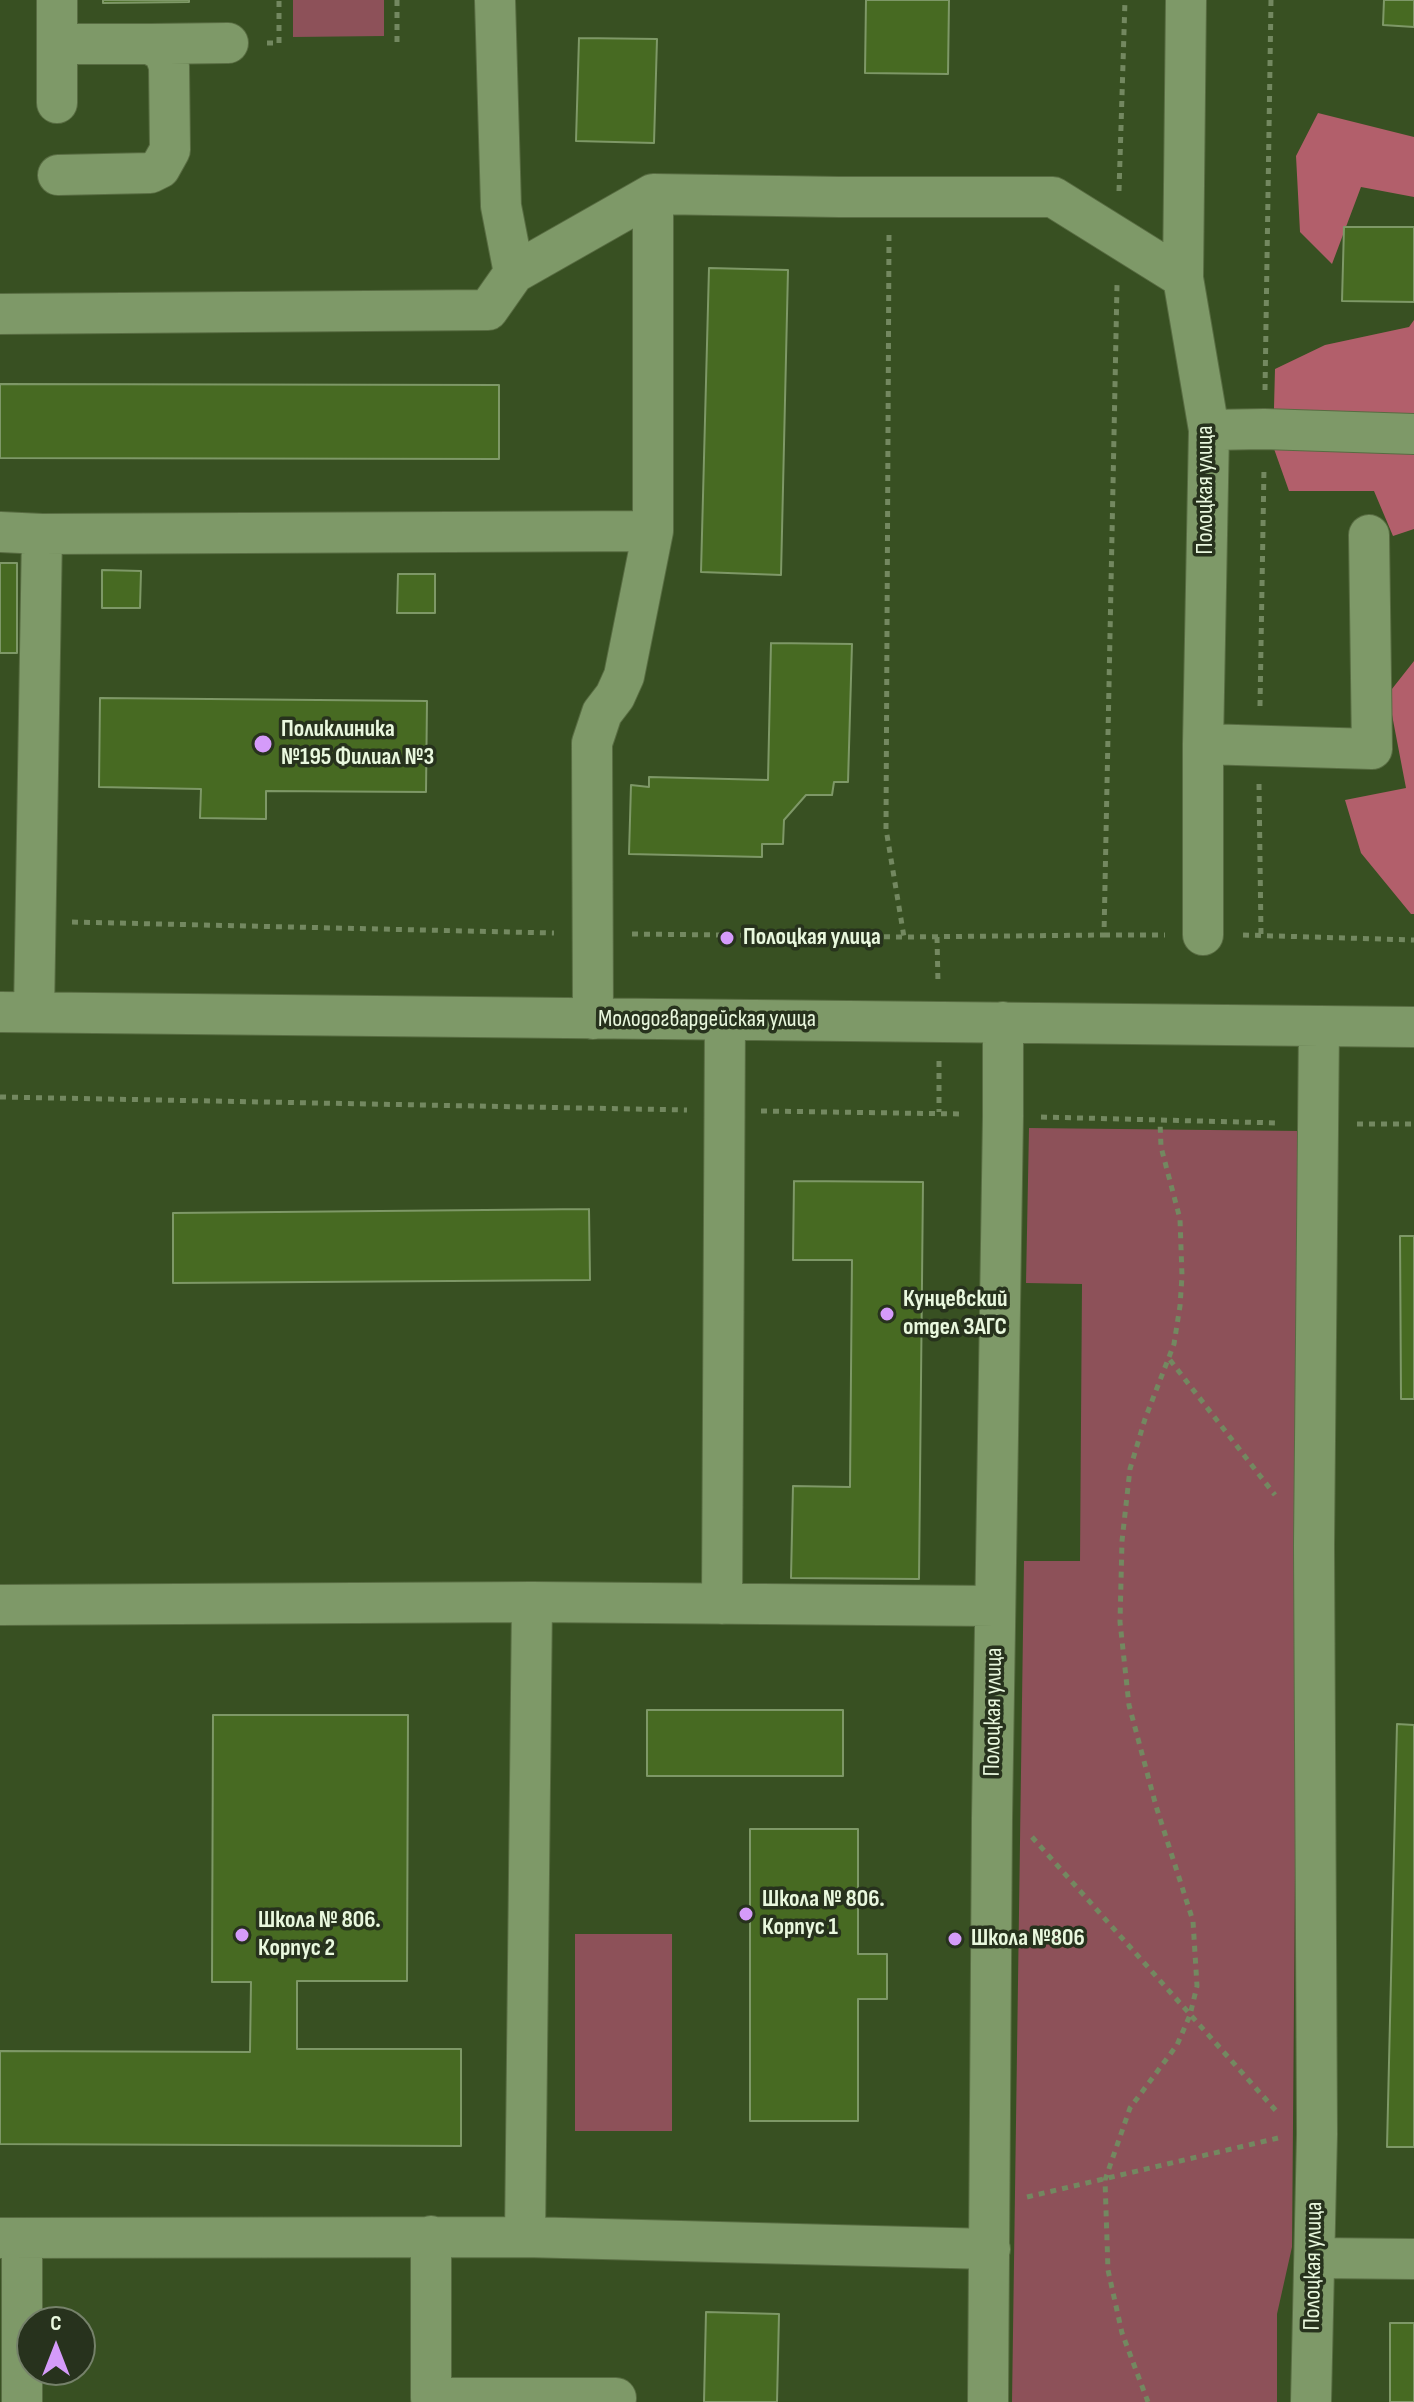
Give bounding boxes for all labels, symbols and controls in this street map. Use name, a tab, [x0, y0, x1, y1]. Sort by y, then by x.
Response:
street label: Полоцкая улица	[1192, 426, 1220, 554]
place label: Поликлиника №195 Филиал №3	[281, 716, 434, 772]
marker: Поликлиника №195 Филиал №3	[252, 733, 274, 755]
place label: Полоцкая улица	[743, 924, 881, 952]
marker: Полоцкая улица	[718, 929, 736, 947]
street label: Молодогвардейская улица	[598, 1006, 816, 1034]
place label: Кунцевский отдел ЗАГС	[903, 1286, 1007, 1342]
marker: Кунцевский отдел ЗАГС	[878, 1305, 896, 1323]
street label: Полоцкая улица	[978, 1647, 1010, 1777]
place label: Школа № 806. Корпус 1	[762, 1886, 885, 1942]
marker: Школа № 806. Корпус 1	[737, 1905, 755, 1923]
place label: Школа № 806. Корпус 2	[258, 1907, 381, 1963]
place label: Школа №806	[971, 1925, 1085, 1953]
marker: Школа № 806. Корпус 2	[233, 1926, 251, 1944]
marker: Школа №806	[946, 1930, 964, 1948]
street label: Полоцкая улица	[1298, 2201, 1330, 2331]
north arrow	[16, 2306, 96, 2386]
text: С	[50, 2310, 62, 2337]

